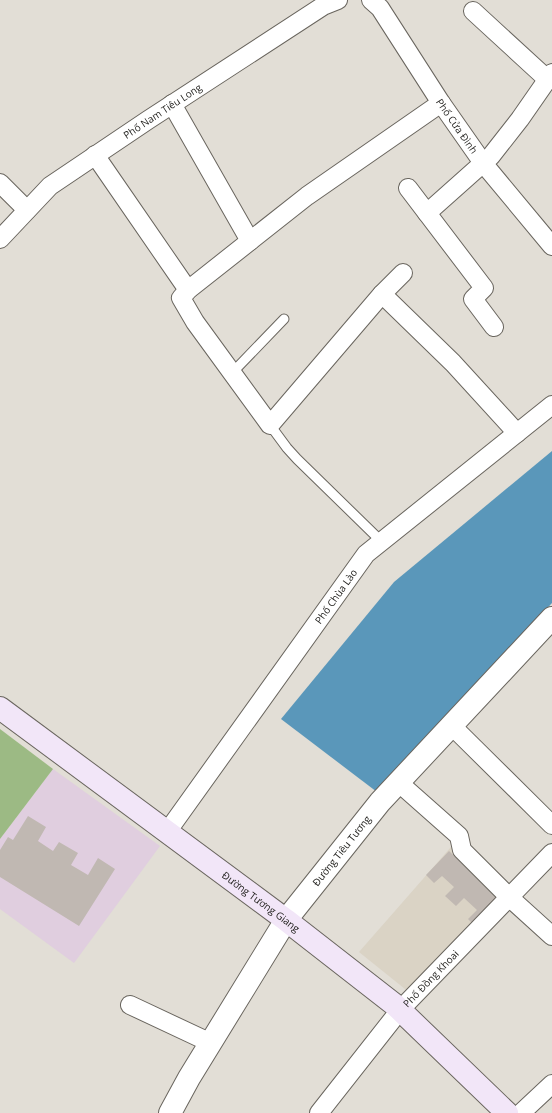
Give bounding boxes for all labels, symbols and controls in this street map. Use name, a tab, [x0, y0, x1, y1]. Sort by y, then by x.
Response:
street label: Phố Nam Tiêu Long	[120, 80, 205, 142]
street label: Phố Cửa Đình	[433, 96, 481, 156]
street label: Phố Chùa Lào	[311, 566, 360, 626]
street label: Đường Tiêu Tương	[309, 812, 374, 889]
street label: Đường Tương Giang	[219, 868, 303, 936]
street label: Phố Đồng Khoai	[400, 947, 462, 1010]

